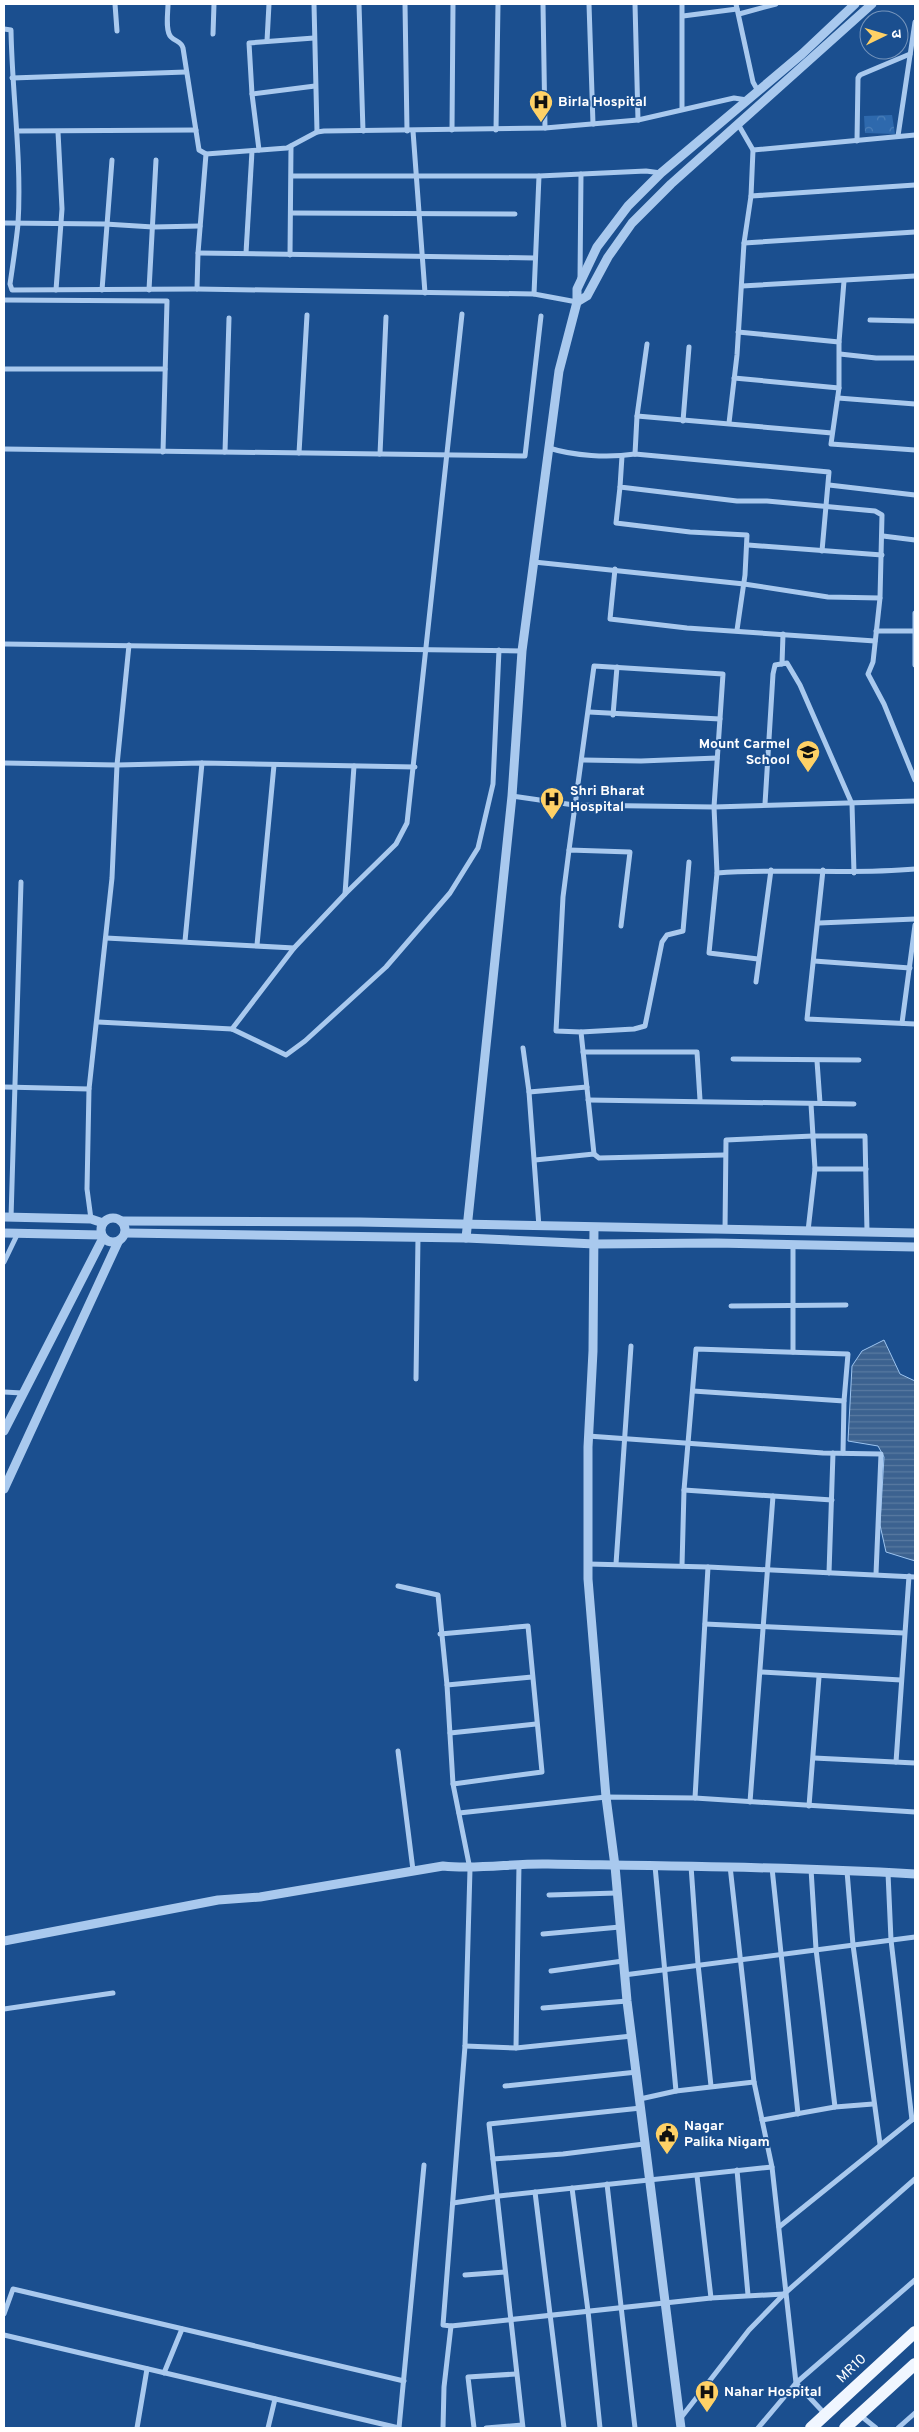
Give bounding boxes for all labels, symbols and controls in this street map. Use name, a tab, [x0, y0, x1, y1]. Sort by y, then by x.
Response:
north arrow	[859, 10, 909, 60]
text: उ	[887, 29, 904, 40]
hospital icon: Birla Hospital	[528, 89, 554, 123]
place label: Birla Hospital	[558, 94, 647, 111]
place label: Mount Carmel School	[699, 736, 790, 769]
school or university icon: Mount Carmel School	[795, 739, 821, 773]
place label: Shri Bharat Hospital	[570, 783, 645, 816]
hospital icon: Shri Bharat Hospital	[539, 786, 565, 820]
place label: Nagar Palika Nigam	[684, 2118, 770, 2151]
public building icon: Nagar Palika Nigam	[654, 2121, 680, 2155]
street label: MR10	[834, 2351, 870, 2387]
hospital icon: Nahar Hospital	[694, 2379, 720, 2413]
place label: Nahar Hospital	[724, 2384, 822, 2401]

